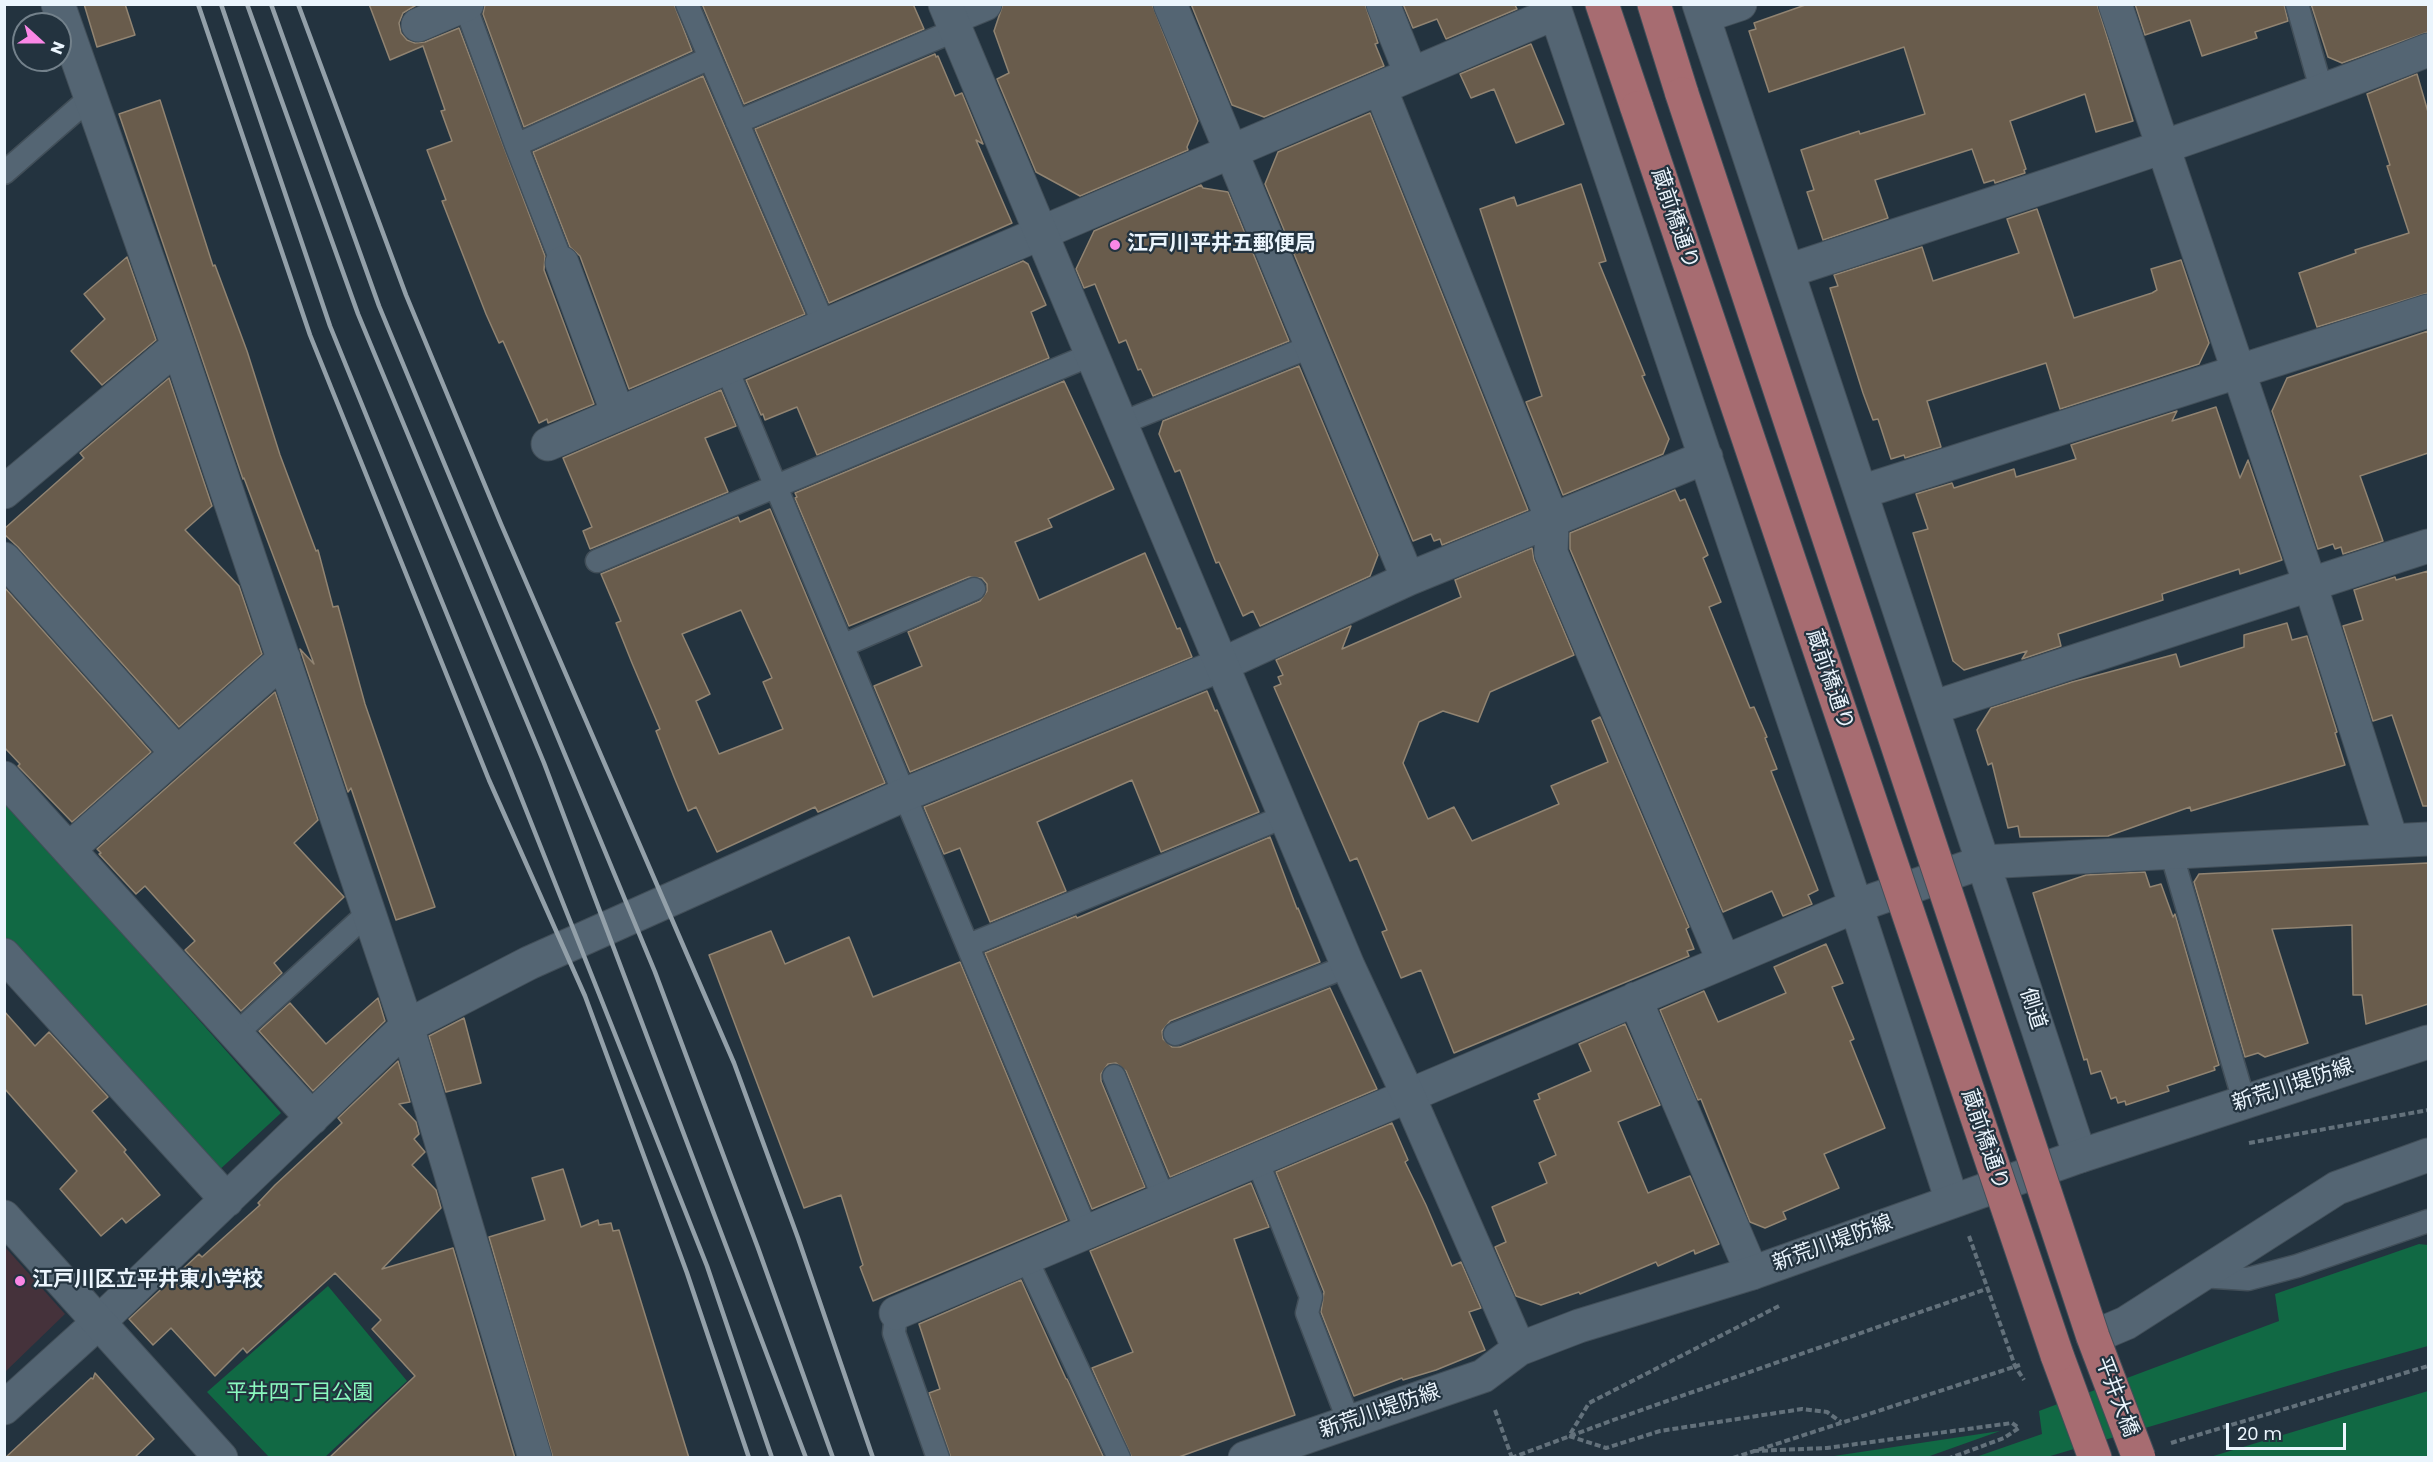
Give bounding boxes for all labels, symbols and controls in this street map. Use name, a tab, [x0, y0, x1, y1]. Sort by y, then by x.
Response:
north arrow	[12, 12, 72, 72]
text: N	[45, 38, 70, 58]
street label: 蔵前橋通り	[1645, 165, 1703, 273]
place label: 江戸川平井五郵便局	[1127, 232, 1316, 258]
marker: 江戸川平井五郵便局	[1108, 238, 1122, 252]
street label: 蔵前橋通り	[1800, 626, 1858, 734]
street label: 側道	[2014, 985, 2050, 1033]
street label: 新荒川堤防線	[2229, 1055, 2357, 1117]
street label: 蔵前橋通り	[1955, 1086, 2013, 1194]
street label: 新荒川堤防線	[1769, 1211, 1897, 1277]
place label: 江戸川区立平井東小学校	[32, 1268, 263, 1294]
marker: 江戸川区立平井東小学校	[13, 1274, 27, 1288]
street label: 平井大橋	[2089, 1353, 2143, 1441]
street label: 新荒川堤防線	[1316, 1380, 1444, 1444]
park label: 平井四丁目公園	[227, 1381, 373, 1407]
scale bar	[2229, 1411, 2349, 1449]
text: 20 m	[2237, 1421, 2282, 1446]

